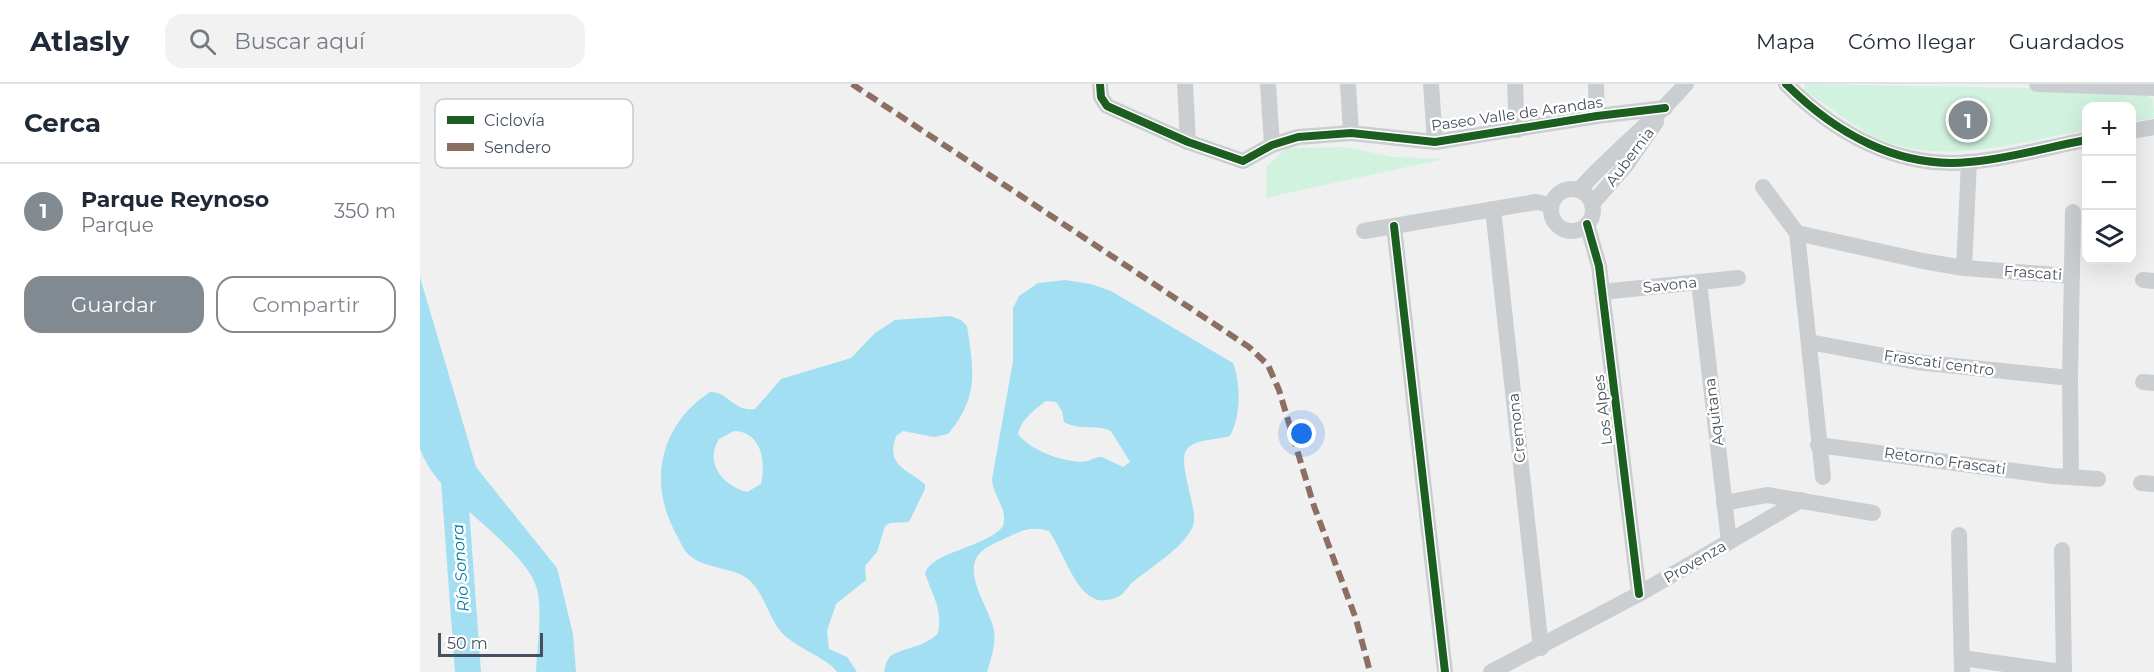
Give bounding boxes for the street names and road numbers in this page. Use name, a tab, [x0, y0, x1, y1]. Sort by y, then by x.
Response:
street label: Paseo Valle de Arandas	[1430, 92, 1604, 135]
street label: Aubernia	[1601, 123, 1658, 190]
street label: Frascati	[2003, 261, 2063, 284]
street label: Savona	[1642, 272, 1698, 297]
street label: Frascati centro	[1883, 345, 1995, 380]
street label: Los Alpes	[1589, 374, 1616, 446]
street label: Aquitana	[1700, 377, 1727, 447]
street label: Cremona	[1503, 392, 1530, 464]
street label: Retorno Frascati	[1883, 443, 2007, 478]
street label: Provenza	[1660, 536, 1729, 587]

